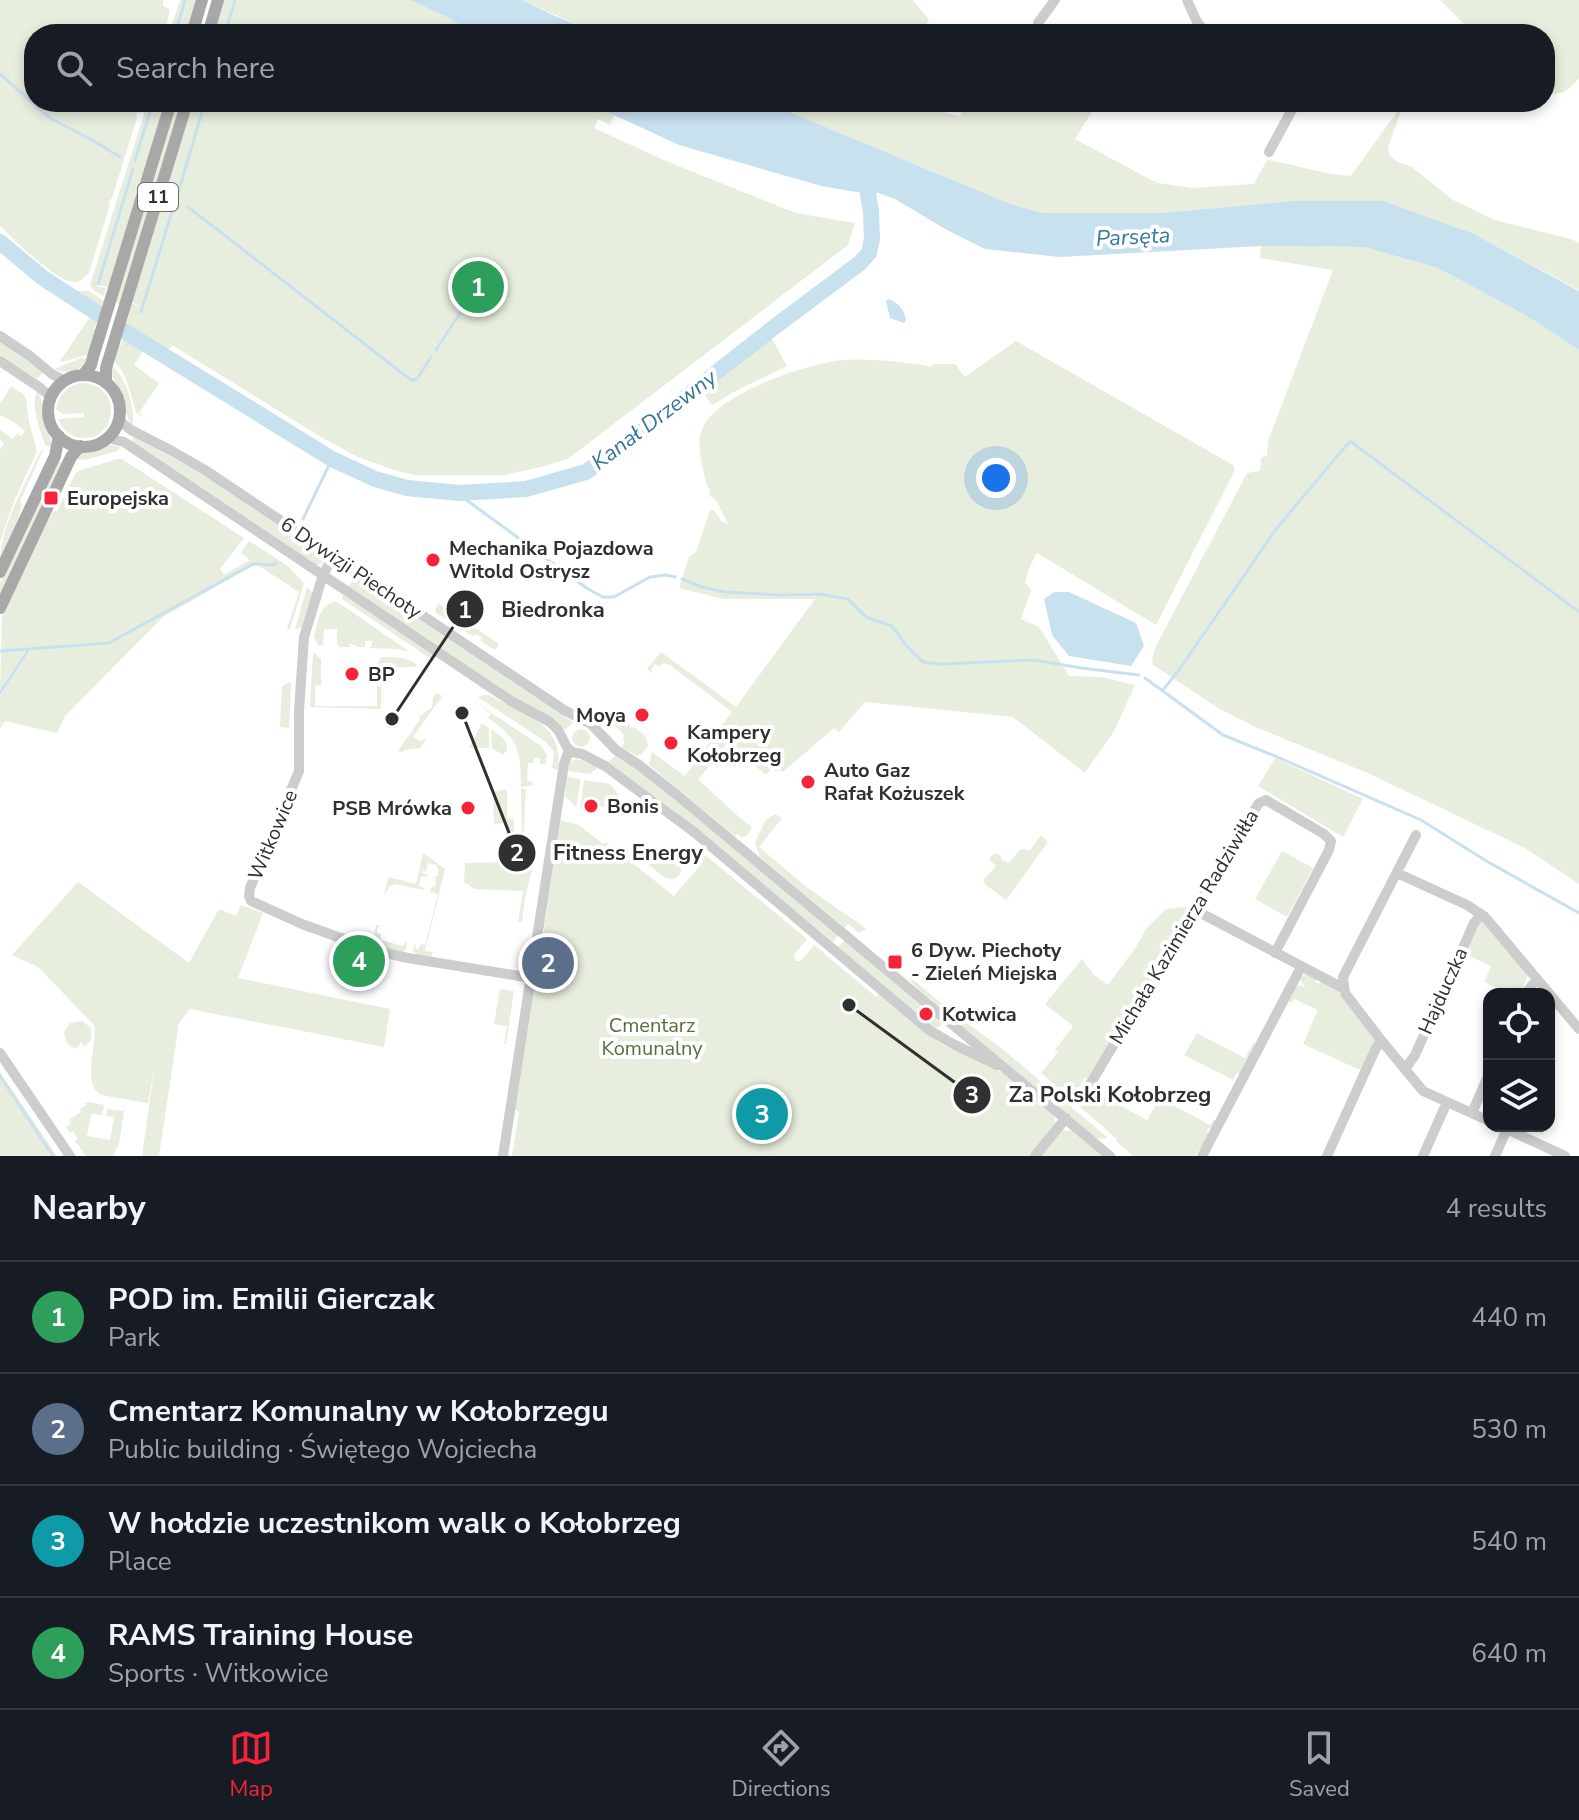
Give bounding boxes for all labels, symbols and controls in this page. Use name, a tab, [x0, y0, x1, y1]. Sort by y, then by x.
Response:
search box	[24, 24, 1555, 112]
icon: search	[52, 46, 96, 90]
text: Search here	[116, 48, 275, 89]
road number: 11	[138, 183, 178, 211]
water label: Parsęta	[1095, 220, 1171, 254]
pin: 1	[452, 257, 504, 317]
water label: Kanał Drzewny	[585, 363, 723, 477]
your location	[976, 458, 1016, 498]
place label: Europejska	[67, 485, 169, 512]
marker: Europejska	[42, 489, 60, 507]
street label: 6 Dywizji Piechoty	[275, 511, 427, 626]
place label: Mechanika Pojazdowa Witold Ostrysz	[449, 535, 654, 585]
marker: Mechanika Pojazdowa Witold Ostrysz	[424, 551, 442, 569]
callout: Biedronka	[445, 586, 621, 632]
text: 1	[458, 594, 472, 626]
text: Biedronka	[501, 595, 605, 625]
place label: BP	[368, 661, 395, 688]
marker: BP	[343, 665, 361, 683]
place label: Moya	[576, 702, 626, 729]
marker: Moya	[633, 706, 651, 724]
place label: Kampery Kołobrzeg	[687, 719, 781, 769]
marker: Kampery Kołobrzeg	[662, 734, 680, 752]
place label: Auto Gaz Rafał Kożuszek	[824, 757, 966, 807]
marker: Auto Gaz Rafał Kożuszek	[799, 773, 817, 791]
street label: Witkowice	[242, 786, 304, 884]
place label: Bonis	[607, 793, 659, 820]
place label: PSB Mrówka	[332, 795, 452, 822]
marker: Bonis	[582, 797, 600, 815]
marker: PSB Mrówka	[459, 799, 477, 817]
street label: Michała Kazimierza Radziwiłła	[1103, 805, 1265, 1049]
callout: Fitness Energy	[497, 830, 719, 876]
text: 2	[510, 837, 524, 869]
text: Fitness Energy	[553, 838, 703, 868]
pin: 4	[333, 931, 385, 991]
pin: 2	[522, 933, 574, 993]
place label: 6 Dyw. Piechoty - Zieleń Miejska	[911, 937, 1062, 987]
street label: Hajduczka	[1412, 943, 1474, 1039]
marker: 6 Dyw. Piechoty - Zieleń Miejska	[886, 953, 904, 971]
map controls	[1483, 988, 1555, 1132]
button: locate	[1483, 988, 1555, 1060]
place label: Kotwica	[942, 1001, 1017, 1028]
marker: Kotwica	[917, 1005, 935, 1023]
park label: Cmentarz Komunalny	[601, 1012, 703, 1062]
button: layers	[1483, 1060, 1555, 1132]
callout: Za Polski Kołobrzeg	[952, 1072, 1227, 1118]
text: 3	[965, 1079, 979, 1111]
text: Za Polski Kołobrzeg	[1009, 1080, 1211, 1110]
pin: 3	[736, 1084, 788, 1144]
text: Nearby	[32, 1185, 146, 1231]
text: 4 results	[1446, 1191, 1547, 1226]
text: POD im. Emilii Gierczak	[108, 1279, 435, 1320]
text: 1	[50, 1300, 66, 1335]
text: 440 m	[1471, 1300, 1547, 1335]
text: Park	[108, 1320, 160, 1355]
text: Cmentarz Komunalny w Kołobrzegu	[108, 1391, 609, 1432]
text: 2	[50, 1412, 66, 1447]
text: 530 m	[1471, 1412, 1547, 1447]
text: Public building · Świętego Wojciecha	[108, 1432, 537, 1467]
text: W hołdzie uczestnikom walk o Kołobrzeg	[108, 1503, 681, 1544]
text: 3	[50, 1524, 66, 1559]
text: 540 m	[1471, 1524, 1547, 1559]
text: Place	[108, 1544, 172, 1579]
text: RAMS Training House	[108, 1615, 413, 1656]
text: 4	[50, 1636, 66, 1671]
text: 640 m	[1471, 1636, 1547, 1671]
text: Sports · Witkowice	[108, 1656, 329, 1691]
tab: Map	[229, 1726, 273, 1804]
tab: Directions	[732, 1726, 831, 1804]
tab: Saved	[1289, 1726, 1350, 1804]

